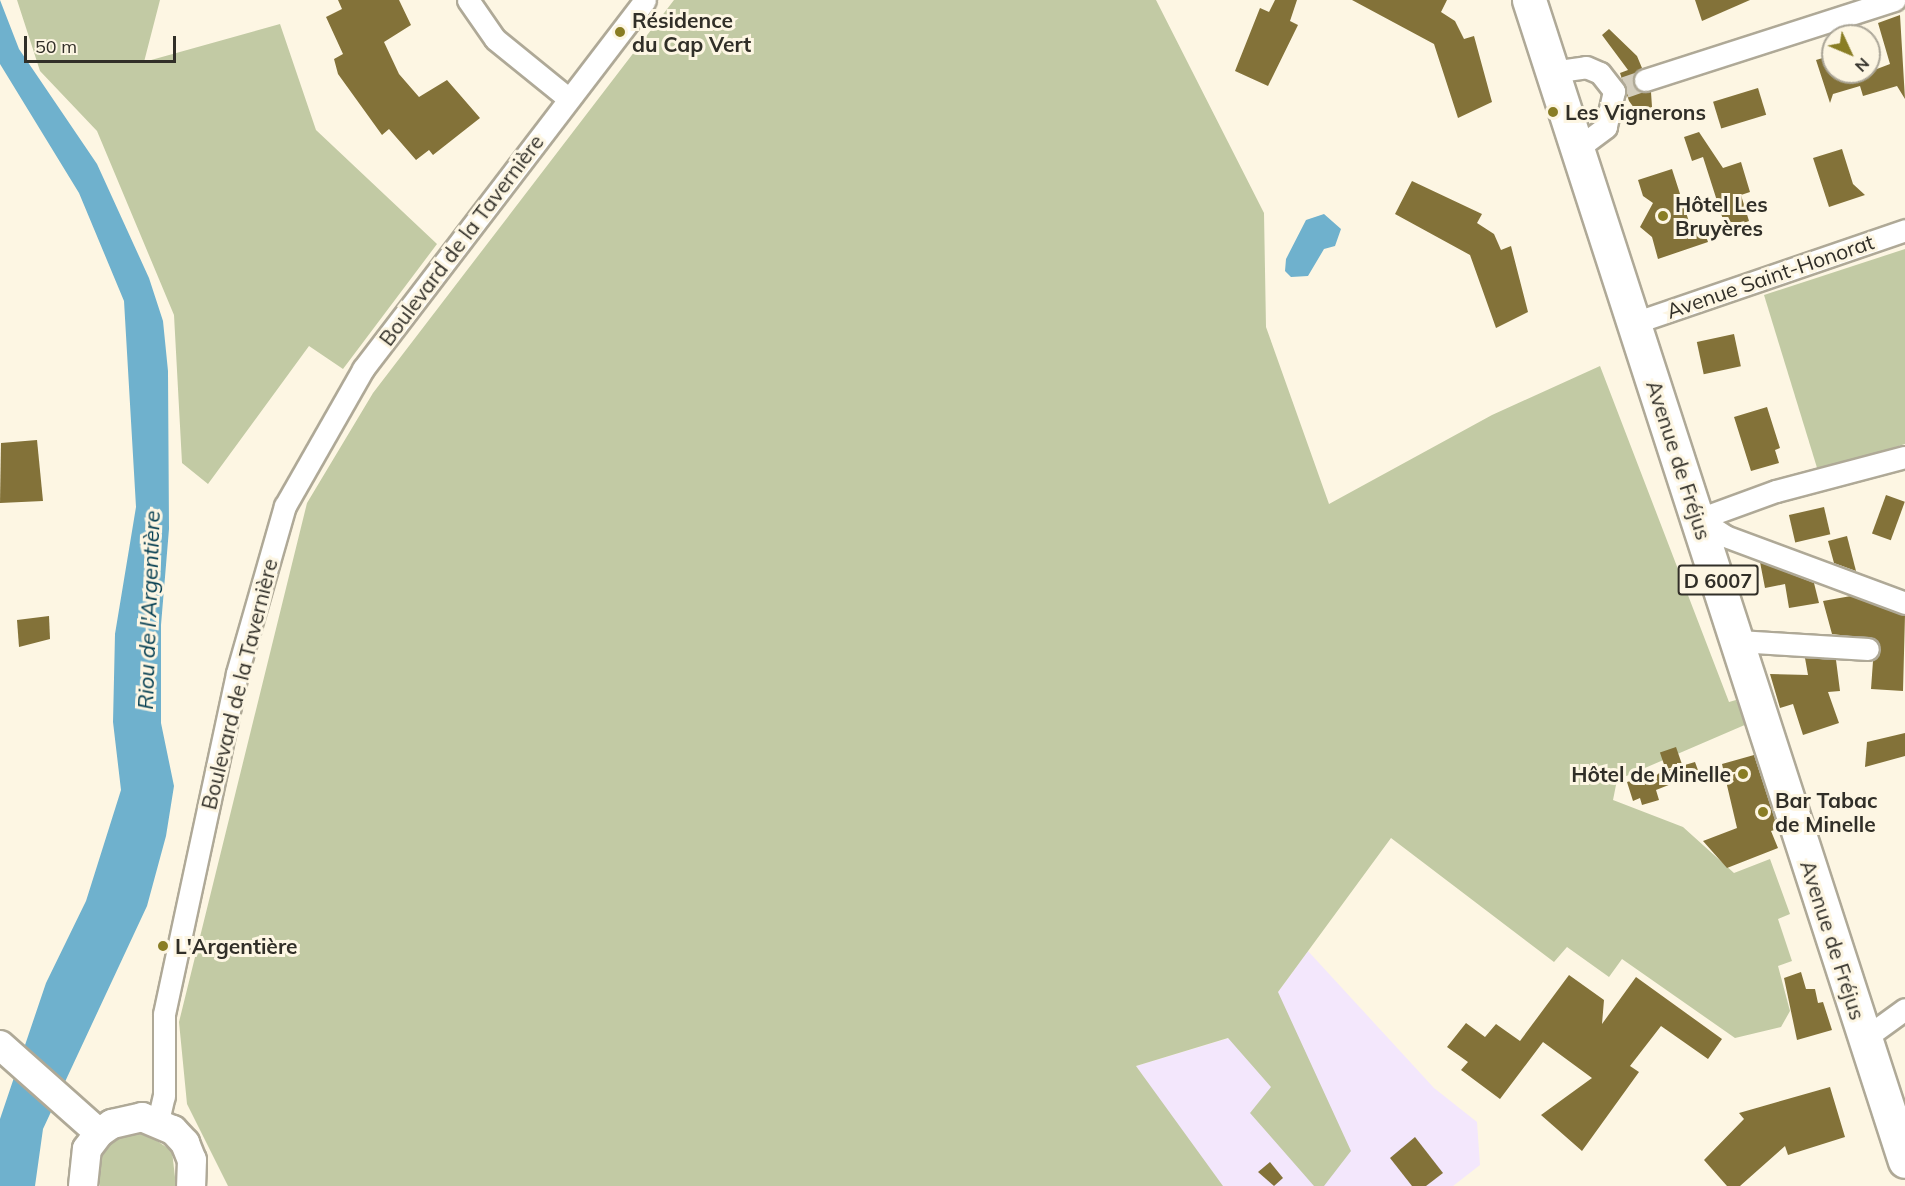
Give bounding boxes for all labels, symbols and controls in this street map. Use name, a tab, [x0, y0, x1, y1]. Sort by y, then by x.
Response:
place label: Résidence du Cap Vert	[632, 7, 751, 57]
scale bar	[27, 24, 178, 62]
north arrow	[1821, 24, 1881, 84]
marker: Résidence du Cap Vert	[613, 25, 627, 39]
text: 50 m	[35, 35, 77, 58]
text: N	[1851, 54, 1874, 76]
place label: Les Vignerons	[1565, 99, 1706, 125]
marker: Les Vignerons	[1546, 105, 1560, 119]
street label: Boulevard de la Tavernière	[373, 130, 549, 350]
place label: Hôtel Les Bruyères	[1675, 191, 1768, 241]
marker: Hôtel Les Bruyères	[1656, 209, 1670, 223]
street label: Avenue Saint-Honorat	[1663, 229, 1877, 323]
street label: Avenue de Fréjus	[1641, 377, 1717, 543]
water label: Riou de l'Argentière	[132, 510, 166, 710]
street label: Boulevard de la Tavernière	[196, 556, 282, 812]
road number: D 6007	[1678, 563, 1758, 597]
place label: Hôtel de Minelle	[1571, 761, 1731, 787]
marker: Hôtel de Minelle	[1736, 767, 1750, 781]
place label: Bar Tabac de Minelle	[1775, 787, 1878, 837]
marker: Bar Tabac de Minelle	[1756, 805, 1770, 819]
street label: Avenue de Fréjus	[1795, 857, 1871, 1023]
place label: L'Argentière	[175, 933, 297, 959]
marker: L'Argentière	[156, 939, 170, 953]

